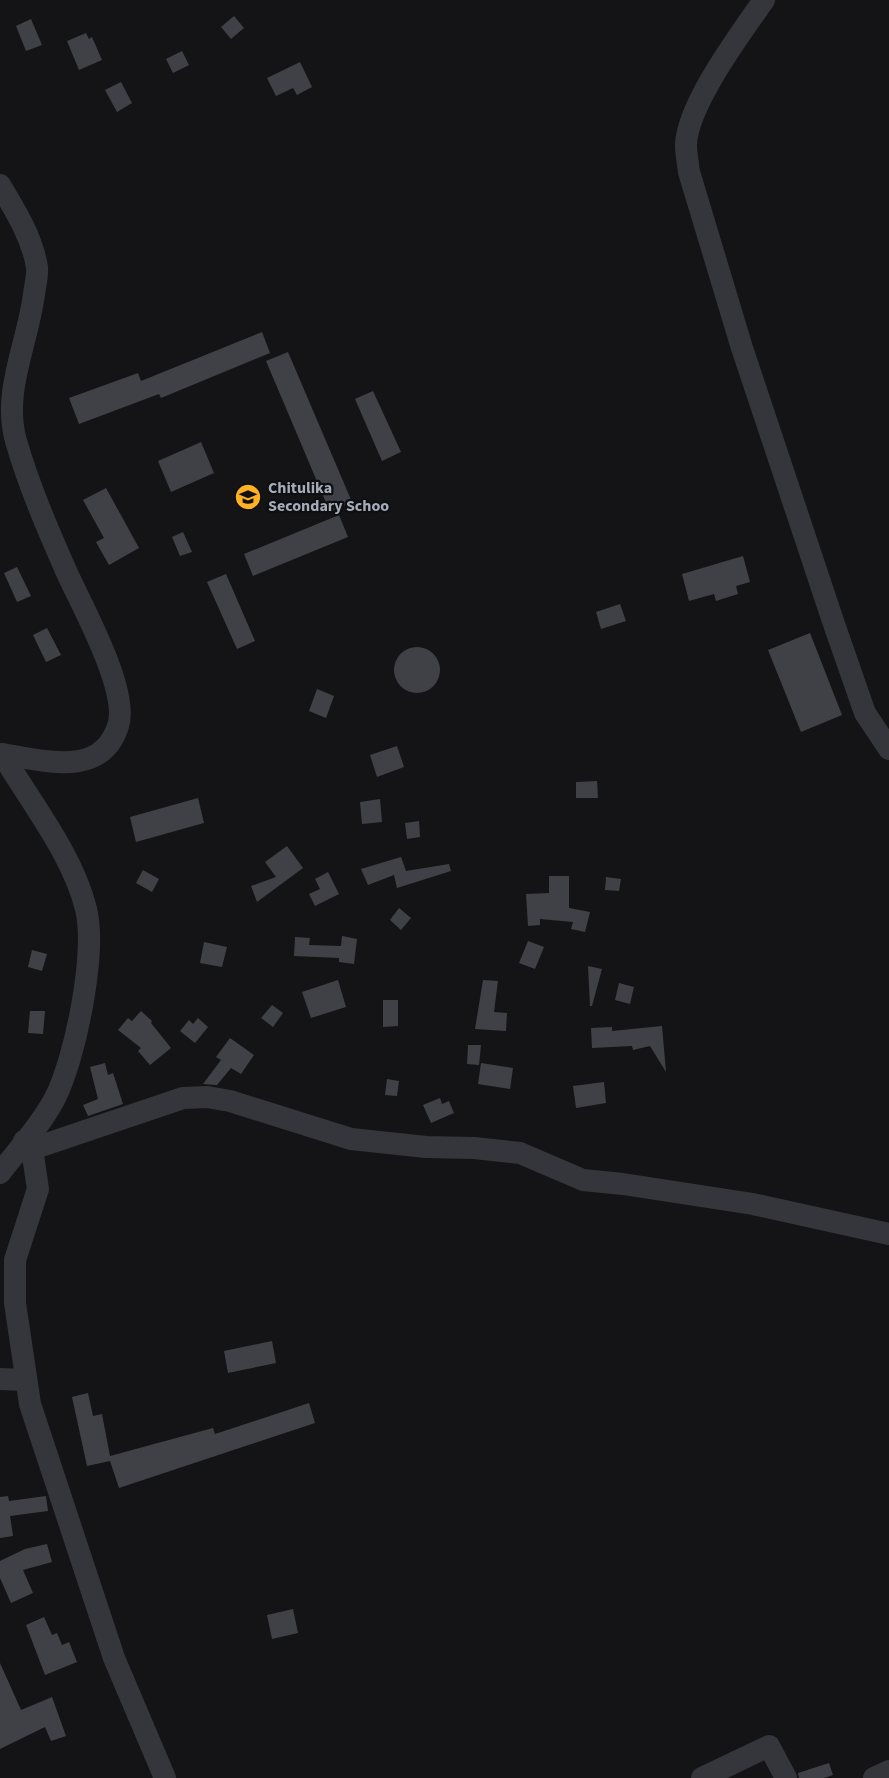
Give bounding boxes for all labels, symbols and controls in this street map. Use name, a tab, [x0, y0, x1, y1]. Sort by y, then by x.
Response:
place label: Chitulika Secondary Schoo	[268, 477, 389, 517]
school or university icon: Chitulika Secondary Schoo	[233, 482, 263, 512]

